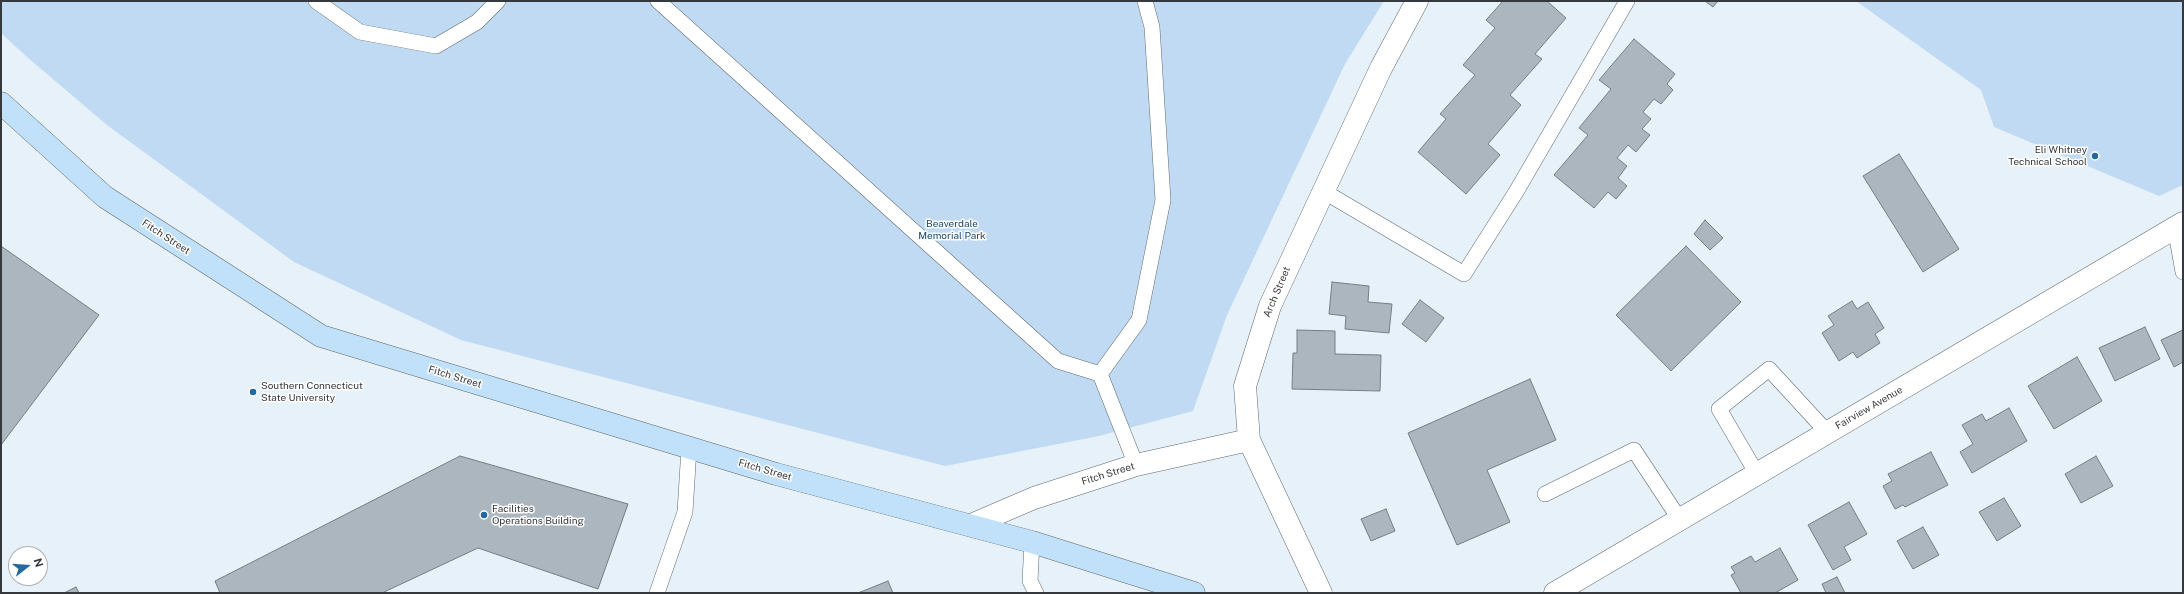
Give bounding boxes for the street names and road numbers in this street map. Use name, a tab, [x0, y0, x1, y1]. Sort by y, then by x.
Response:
street label: Fitch Street	[140, 217, 192, 257]
street label: Arch Street	[1261, 265, 1293, 319]
street label: Fitch Street	[427, 363, 483, 391]
street label: Fairview Avenue	[1833, 384, 1905, 432]
street label: Fitch Street	[737, 457, 793, 483]
street label: Fitch Street	[1080, 460, 1136, 488]

